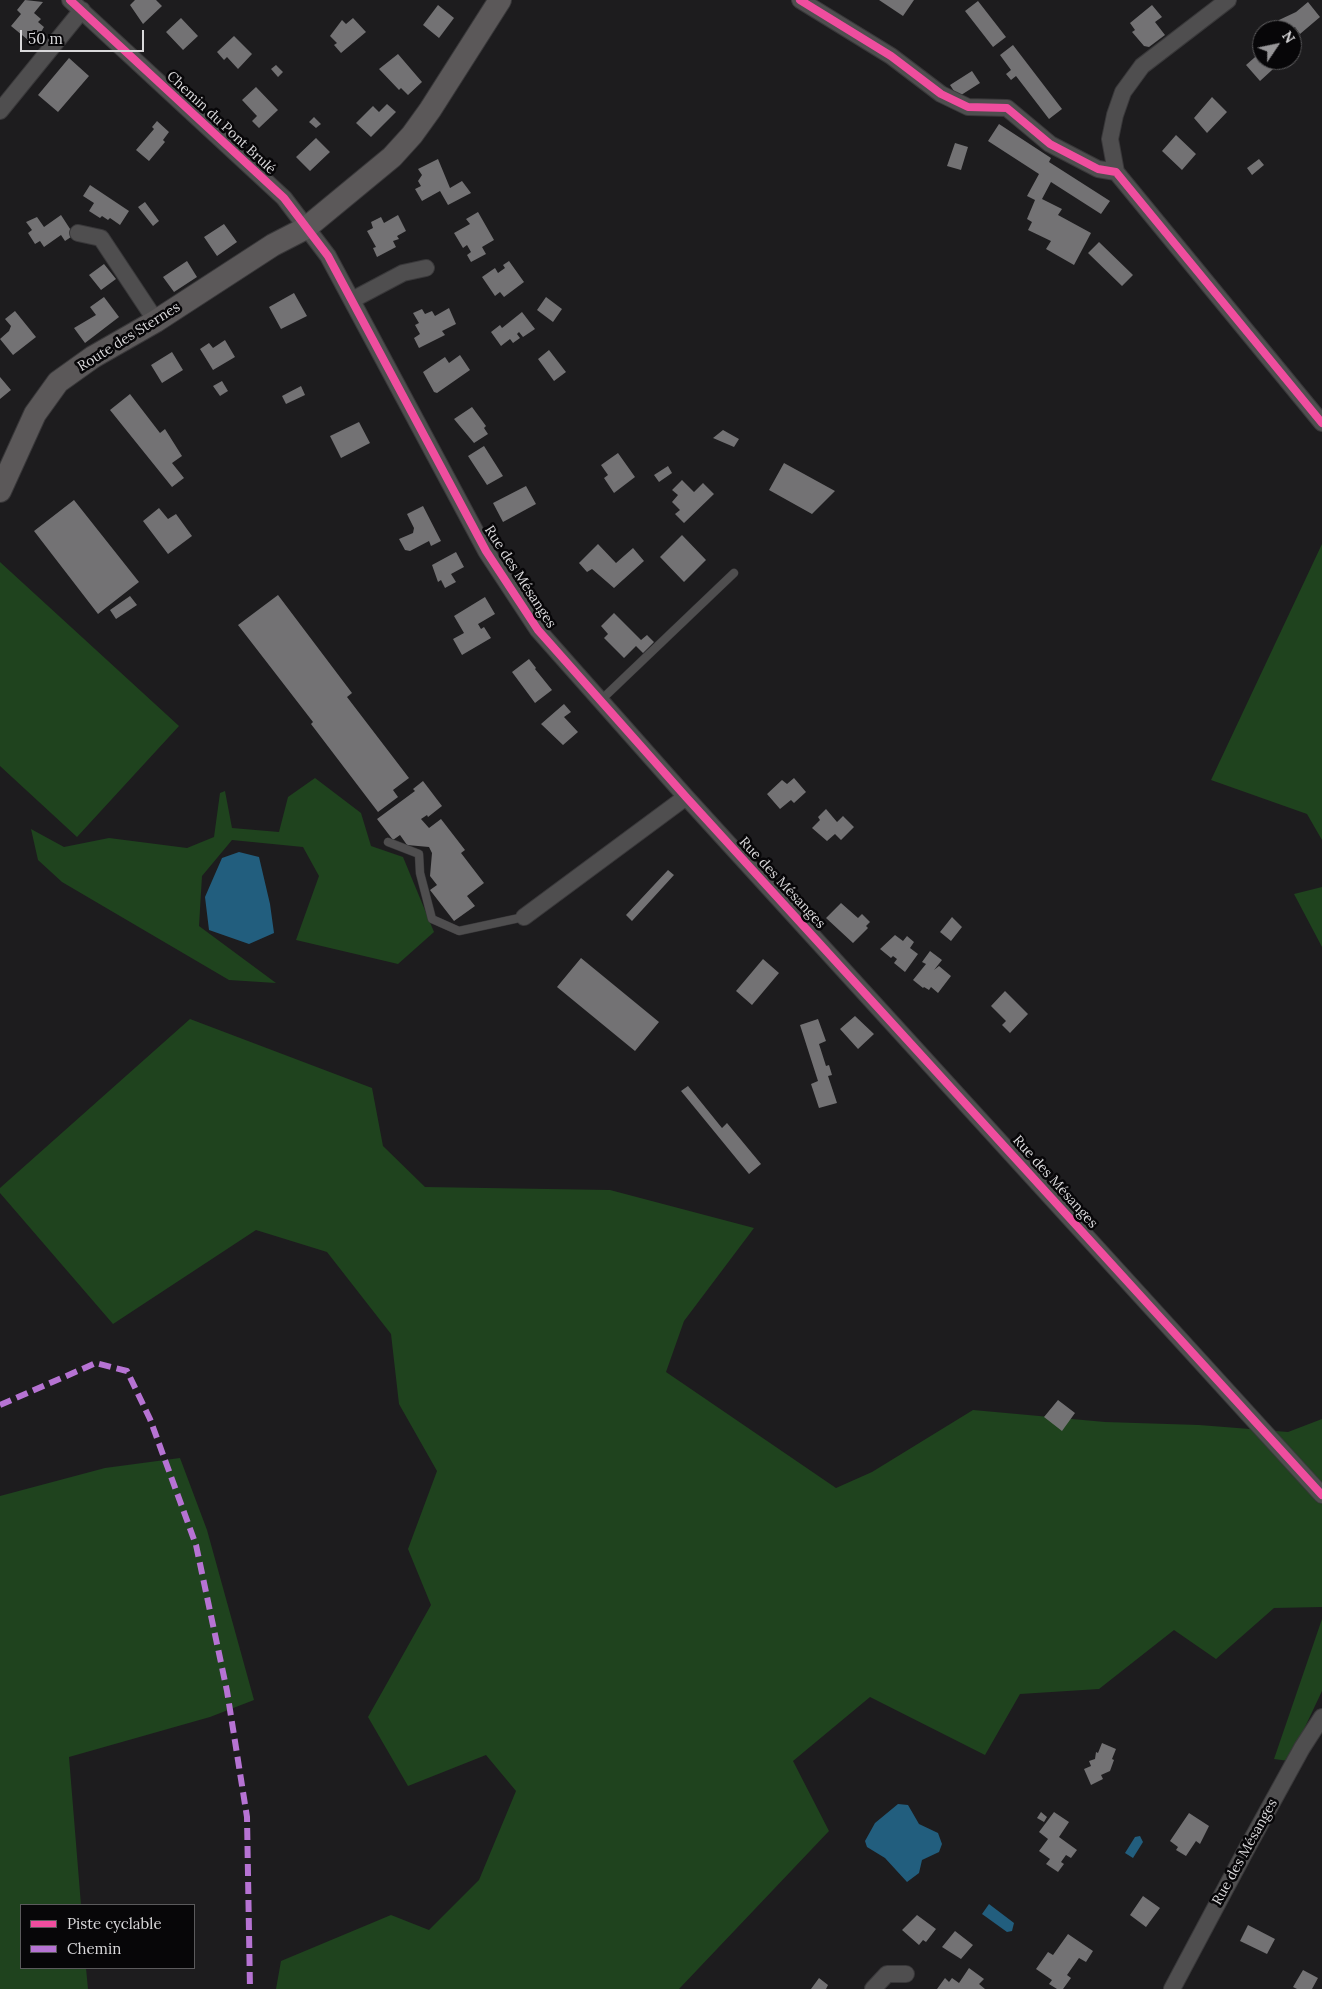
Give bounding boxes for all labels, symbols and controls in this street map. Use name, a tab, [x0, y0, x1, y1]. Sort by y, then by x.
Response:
scale bar	[22, 20, 146, 52]
north arrow	[1252, 20, 1302, 70]
text: N	[1278, 28, 1299, 47]
text: 50 m	[28, 29, 63, 48]
street label: Chemin du Pont Brulé	[163, 68, 279, 178]
street label: Route des Sternes	[75, 299, 183, 375]
street label: Rue des Mésanges	[481, 523, 559, 631]
street label: Rue des Mésanges	[735, 834, 829, 932]
street label: Rue des Mésanges	[1009, 1132, 1101, 1232]
street label: Rue des Mésanges	[1209, 1796, 1281, 1908]
legend	[20, 1904, 195, 1969]
text: Piste cyclable	[67, 1914, 162, 1933]
text: Chemin	[67, 1939, 121, 1958]

